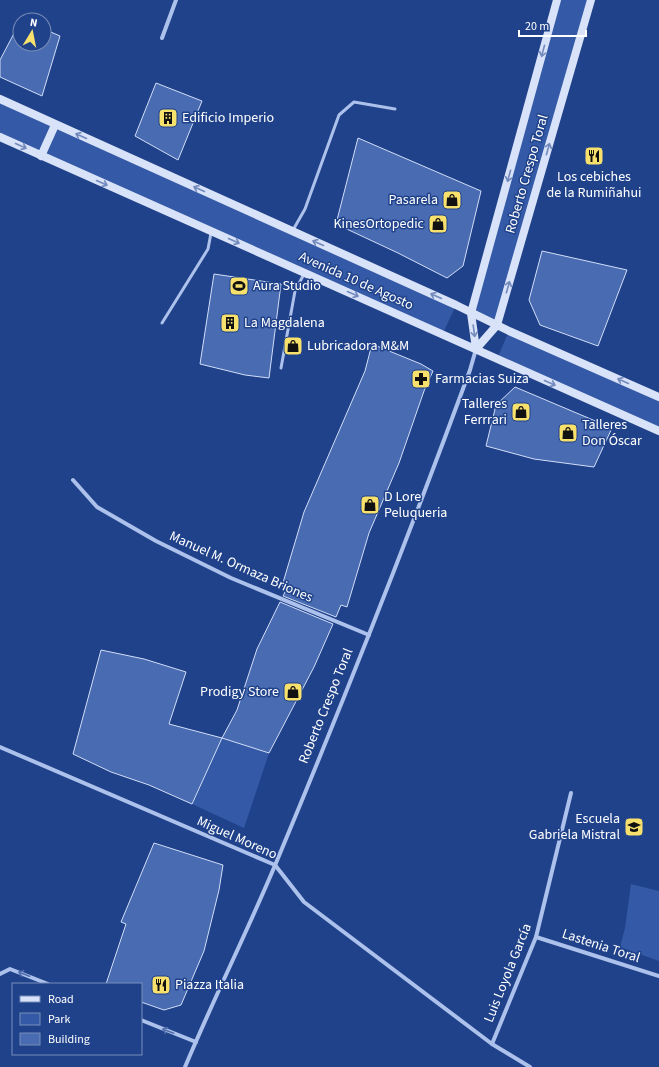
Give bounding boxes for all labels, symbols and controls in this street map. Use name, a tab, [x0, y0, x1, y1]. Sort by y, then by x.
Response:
north arrow	[12, 12, 52, 52]
scale bar	[519, 12, 586, 38]
text: N	[29, 15, 39, 31]
text: 20 m	[525, 18, 549, 35]
one-way arrow	[539, 44, 546, 57]
building icon: Edificio Imperio	[157, 107, 179, 129]
place label: Edificio Imperio	[182, 108, 274, 128]
street label: Roberto Crespo Toral	[500, 112, 554, 236]
one-way arrow	[75, 132, 87, 139]
one-way arrow	[14, 143, 26, 151]
one-way arrow	[545, 143, 552, 156]
restaurant icon: Los cebiches de la Rumiñahui	[583, 145, 605, 167]
place label: Los cebiches de la Rumiñahui	[547, 167, 641, 203]
one-way arrow	[505, 170, 512, 183]
one-way arrow	[96, 180, 108, 187]
one-way arrow	[193, 185, 205, 193]
shop icon: Pasarela	[441, 189, 463, 211]
place label: Pasarela	[388, 190, 438, 210]
shop icon: KinesOrtopedic	[427, 213, 449, 235]
place label: KinesOrtopedic	[333, 214, 425, 234]
one-way arrow	[228, 238, 240, 245]
one-way arrow	[312, 239, 324, 246]
street label: Avenida 10 de Agosto	[295, 247, 417, 315]
sports icon: Aura Studio	[228, 275, 250, 297]
place label: Aura Studio	[253, 276, 321, 296]
one-way arrow	[505, 281, 512, 294]
one-way arrow	[347, 291, 359, 298]
one-way arrow	[431, 292, 443, 299]
building icon: La Magdalena	[219, 312, 241, 334]
place label: La Magdalena	[244, 313, 325, 333]
one-way arrow	[470, 324, 478, 337]
shop icon: Lubricadora M&M	[282, 335, 304, 357]
place label: Lubricadora M&M	[307, 336, 409, 356]
pharmacy icon: Farmacias Suiza	[410, 368, 432, 390]
place label: Farmacias Suiza	[435, 369, 529, 389]
one-way arrow	[618, 377, 630, 384]
one-way arrow	[544, 379, 556, 387]
place label: Talleres Ferrrari	[462, 394, 507, 430]
shop icon: Talleres Ferrrari	[510, 401, 532, 423]
place label: Talleres Don Óscar	[582, 415, 642, 451]
shop icon: Talleres Don Óscar	[557, 422, 579, 444]
place label: D Lore Peluqueria	[384, 487, 447, 523]
shop icon: D Lore Peluqueria	[359, 494, 381, 516]
street label: Manuel M. Ormaza Briones	[166, 526, 316, 608]
street label: Roberto Crespo Toral	[294, 645, 358, 767]
shop icon: Prodigy Store	[282, 681, 304, 703]
place label: Prodigy Store	[200, 682, 279, 702]
place label: Escuela Gabriela Mistral	[529, 809, 620, 845]
street label: Miguel Moreno	[194, 811, 280, 865]
school or university icon: Escuela Gabriela Mistral	[623, 816, 645, 838]
street label: Luis Loyola García	[479, 920, 537, 1026]
street label: Lastenia Toral	[559, 924, 643, 968]
one-way arrow	[19, 970, 31, 978]
restaurant icon: Piazza Italia	[150, 974, 172, 996]
place label: Piazza Italia	[175, 975, 244, 995]
legend	[12, 983, 142, 1055]
text: Road	[48, 991, 74, 1008]
text: Park	[48, 1011, 70, 1028]
one-way arrow	[163, 1027, 175, 1035]
text: Building	[48, 1031, 90, 1048]

